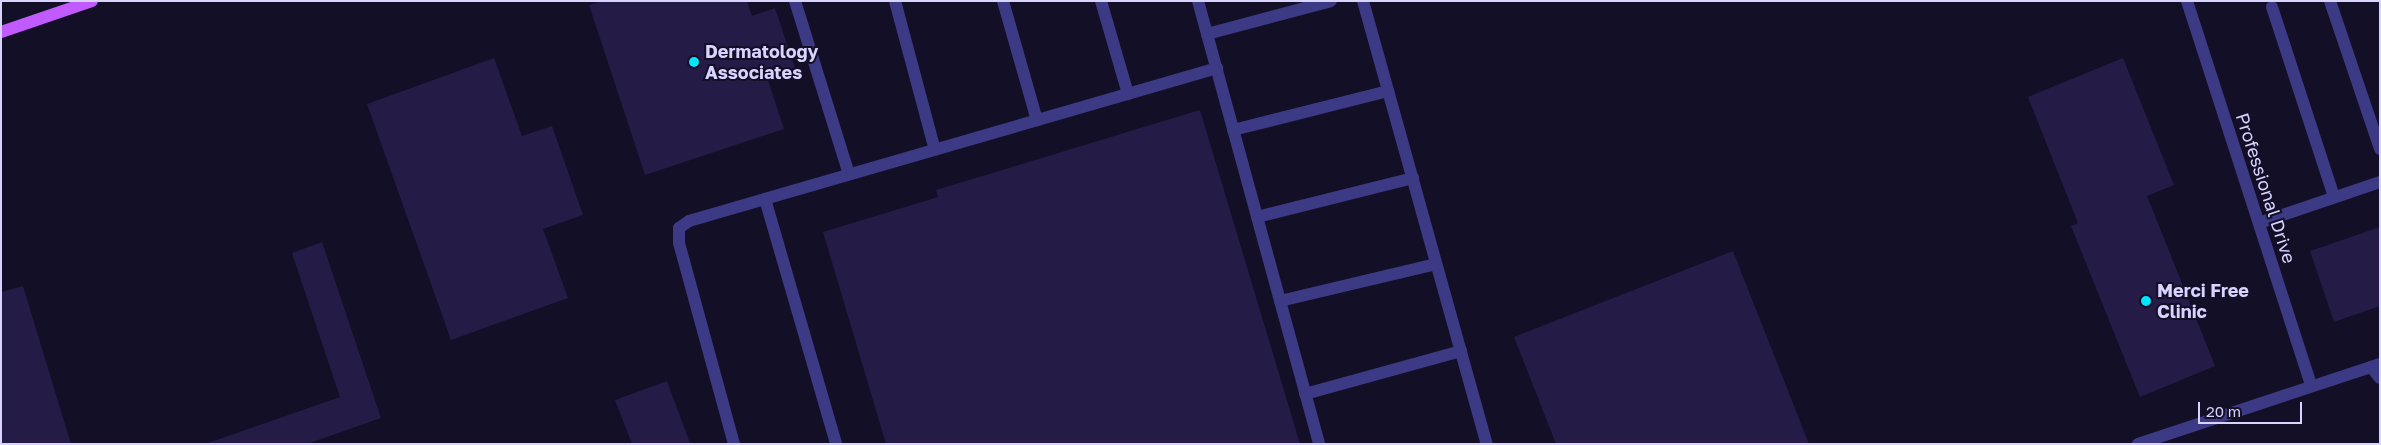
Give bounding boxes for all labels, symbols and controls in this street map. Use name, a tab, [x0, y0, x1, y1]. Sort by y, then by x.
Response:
place label: Dermatology Associates	[705, 41, 818, 84]
marker: Dermatology Associates	[687, 55, 701, 69]
street label: Professional Drive	[2231, 110, 2301, 266]
place label: Merci Free Clinic	[2157, 280, 2249, 322]
marker: Merci Free Clinic	[2139, 294, 2153, 308]
scale bar	[2201, 392, 2305, 424]
text: 20 m	[2206, 402, 2241, 420]

